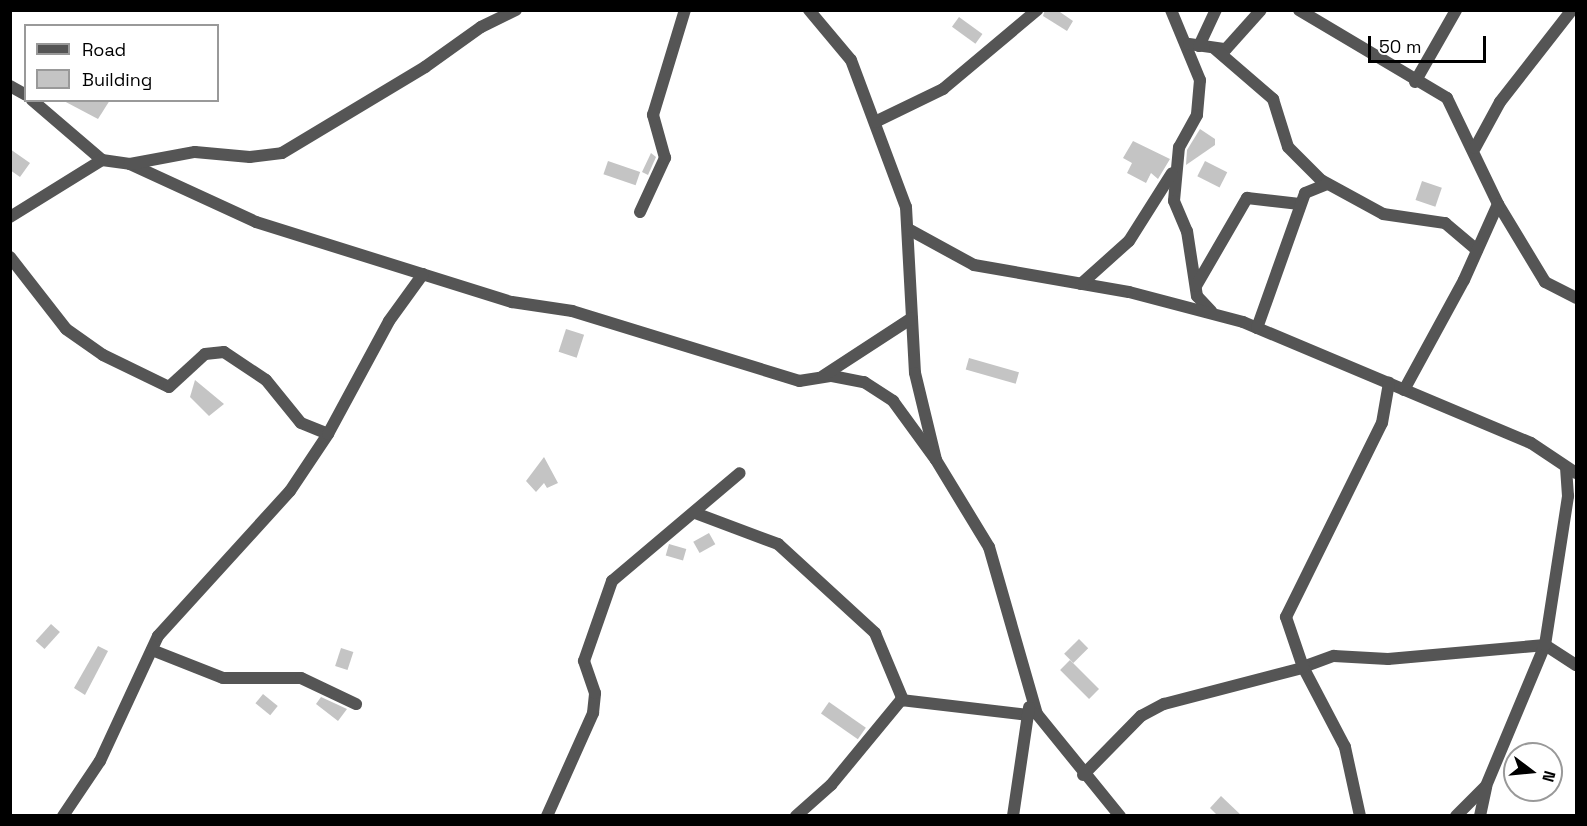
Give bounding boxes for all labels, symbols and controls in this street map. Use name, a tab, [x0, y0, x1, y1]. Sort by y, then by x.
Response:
legend	[24, 24, 219, 102]
scale bar	[1371, 24, 1490, 62]
text: 50 m	[1379, 35, 1421, 58]
text: Road	[82, 38, 126, 61]
text: Building	[82, 68, 152, 91]
north arrow	[1503, 742, 1563, 802]
text: N	[1537, 768, 1560, 785]

